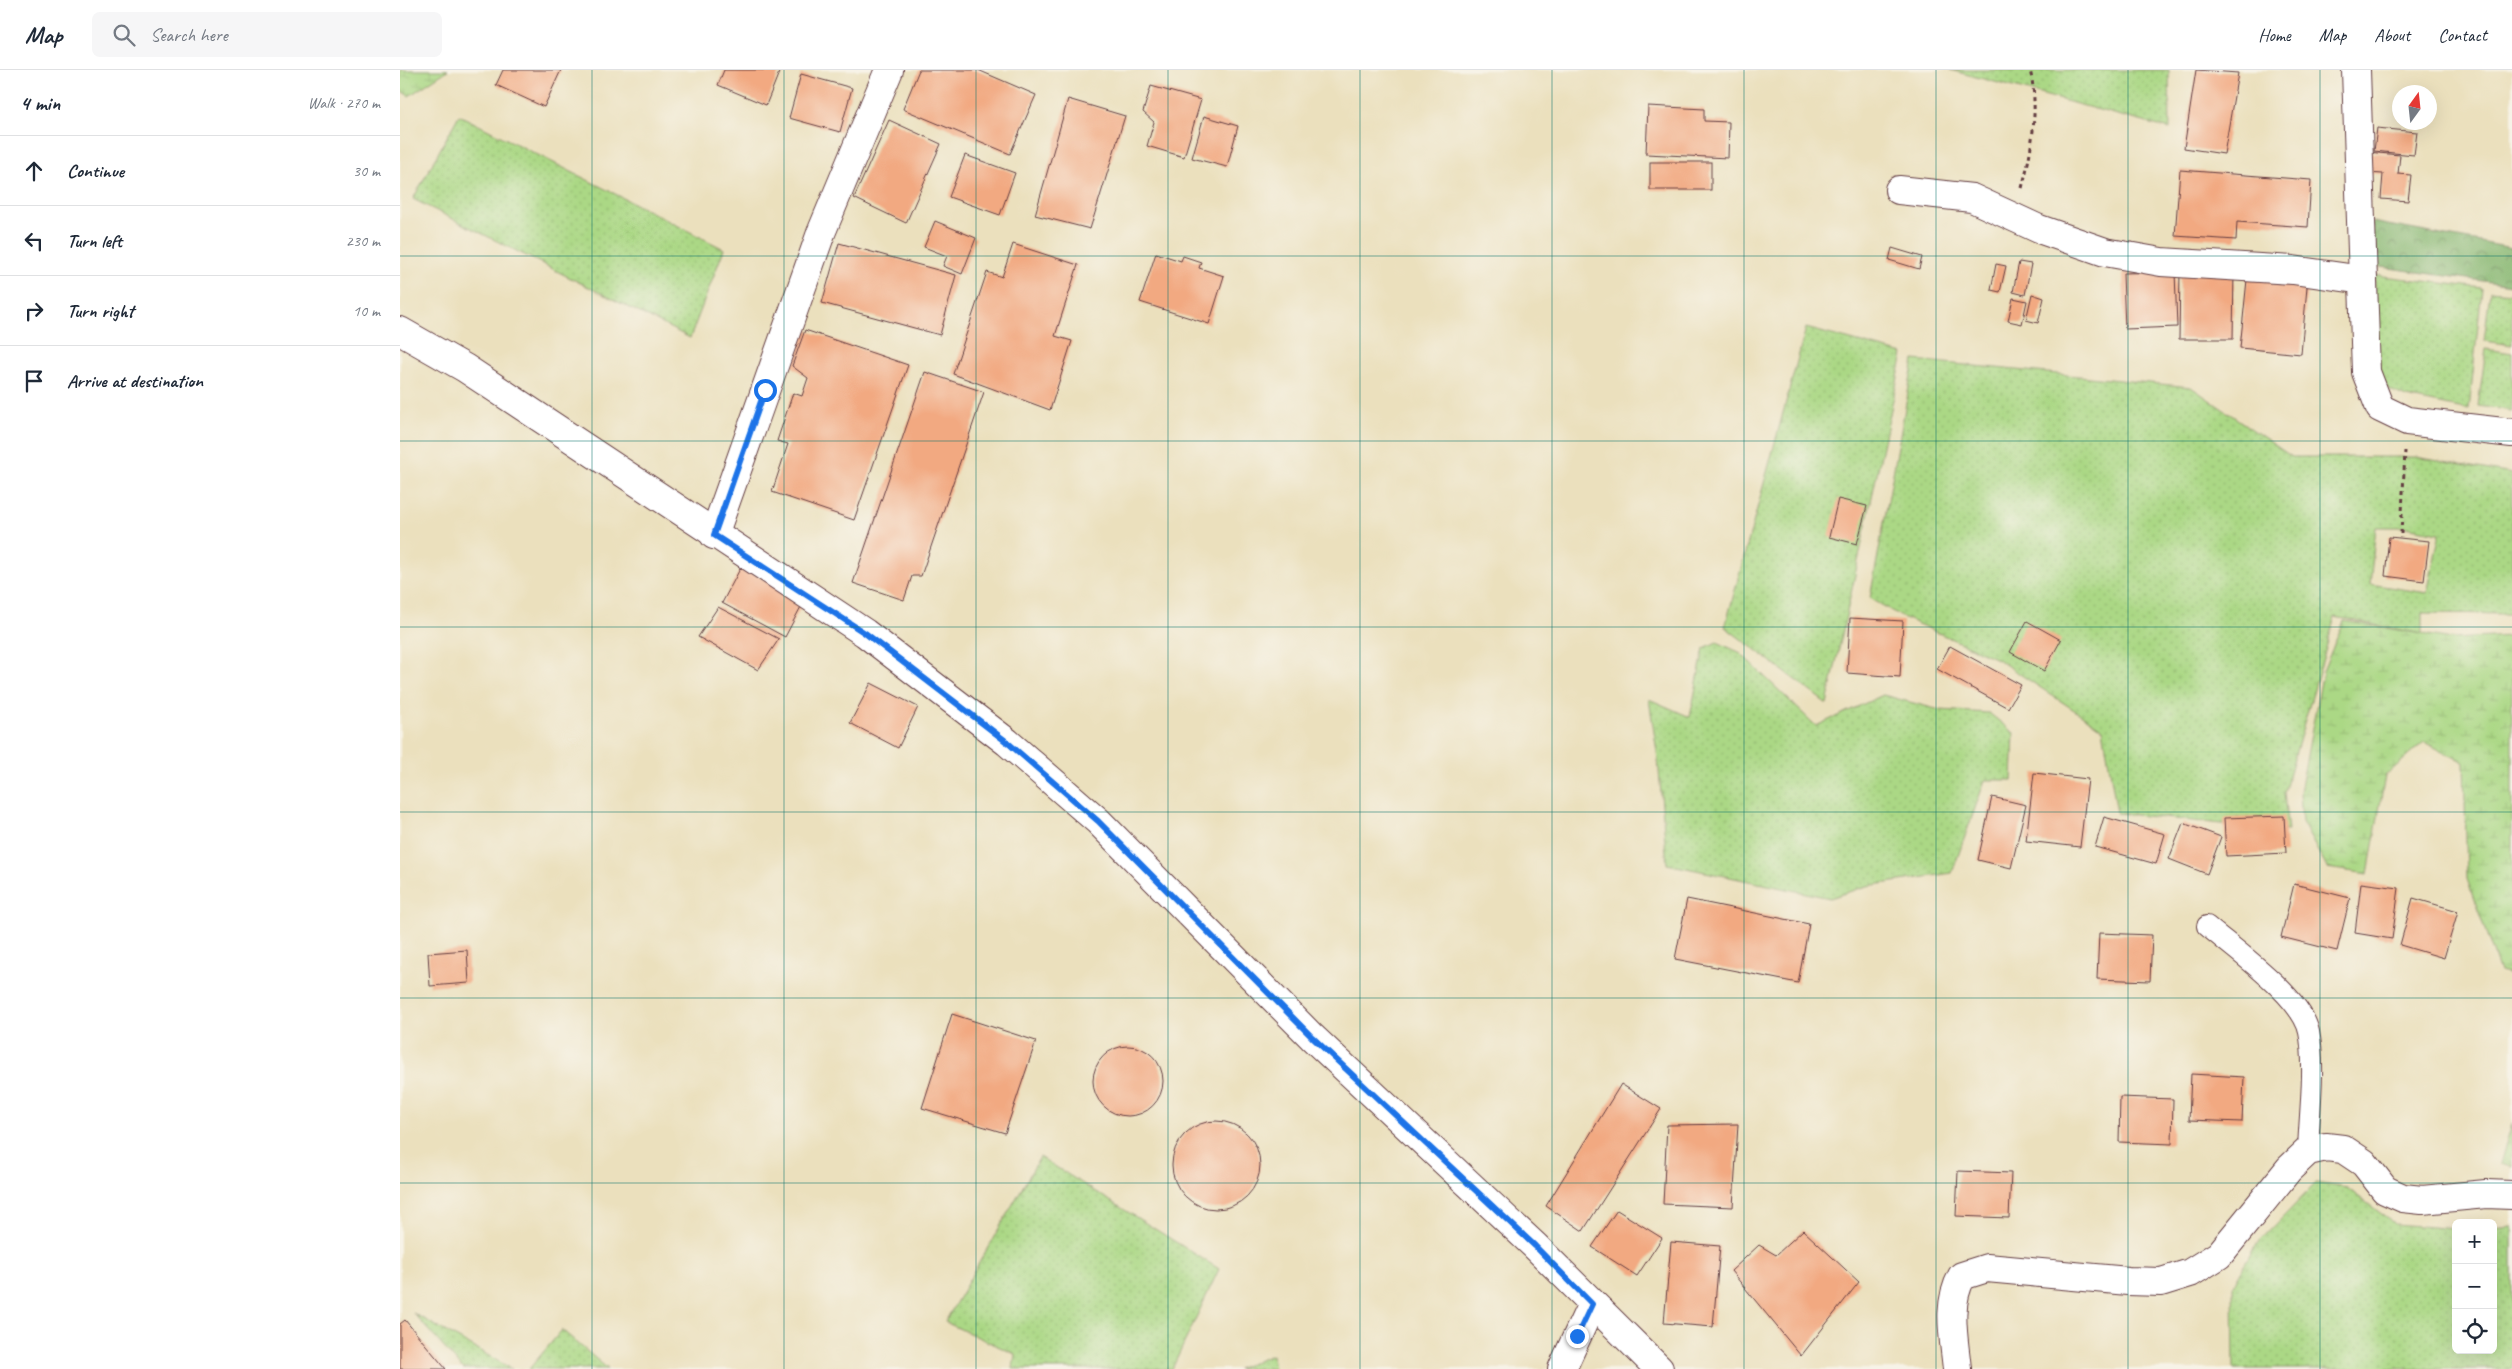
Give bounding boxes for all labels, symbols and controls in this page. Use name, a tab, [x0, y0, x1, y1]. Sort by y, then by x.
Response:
search box	[92, 12, 442, 57]
text: Map	[25, 20, 62, 50]
icon: search	[110, 21, 138, 49]
text: Search here	[150, 23, 228, 47]
text: Home	[2258, 24, 2291, 46]
text: Map	[2319, 24, 2346, 46]
text: About	[2374, 24, 2410, 46]
text: Contact	[2438, 24, 2487, 46]
north arrow	[2392, 85, 2437, 130]
text: 4 min	[20, 90, 60, 116]
text: Walk · 270 m	[308, 93, 380, 113]
icon: ahead	[20, 157, 48, 185]
text: Continue	[67, 159, 124, 183]
text: 30 m	[353, 161, 380, 181]
icon: left	[20, 227, 48, 255]
text: Turn left	[67, 229, 122, 253]
text: 230 m	[346, 231, 380, 251]
icon: right	[20, 297, 48, 325]
text: Turn right	[67, 299, 134, 323]
text: 10 m	[353, 301, 380, 321]
icon: arrive	[20, 367, 48, 395]
text: Arrive at destination	[67, 369, 203, 393]
route start	[754, 379, 777, 402]
map controls	[2452, 1219, 2497, 1354]
button: +	[2452, 1219, 2497, 1264]
button: −	[2452, 1264, 2497, 1309]
button: locate	[2452, 1309, 2497, 1354]
route end	[1566, 1325, 1589, 1348]

